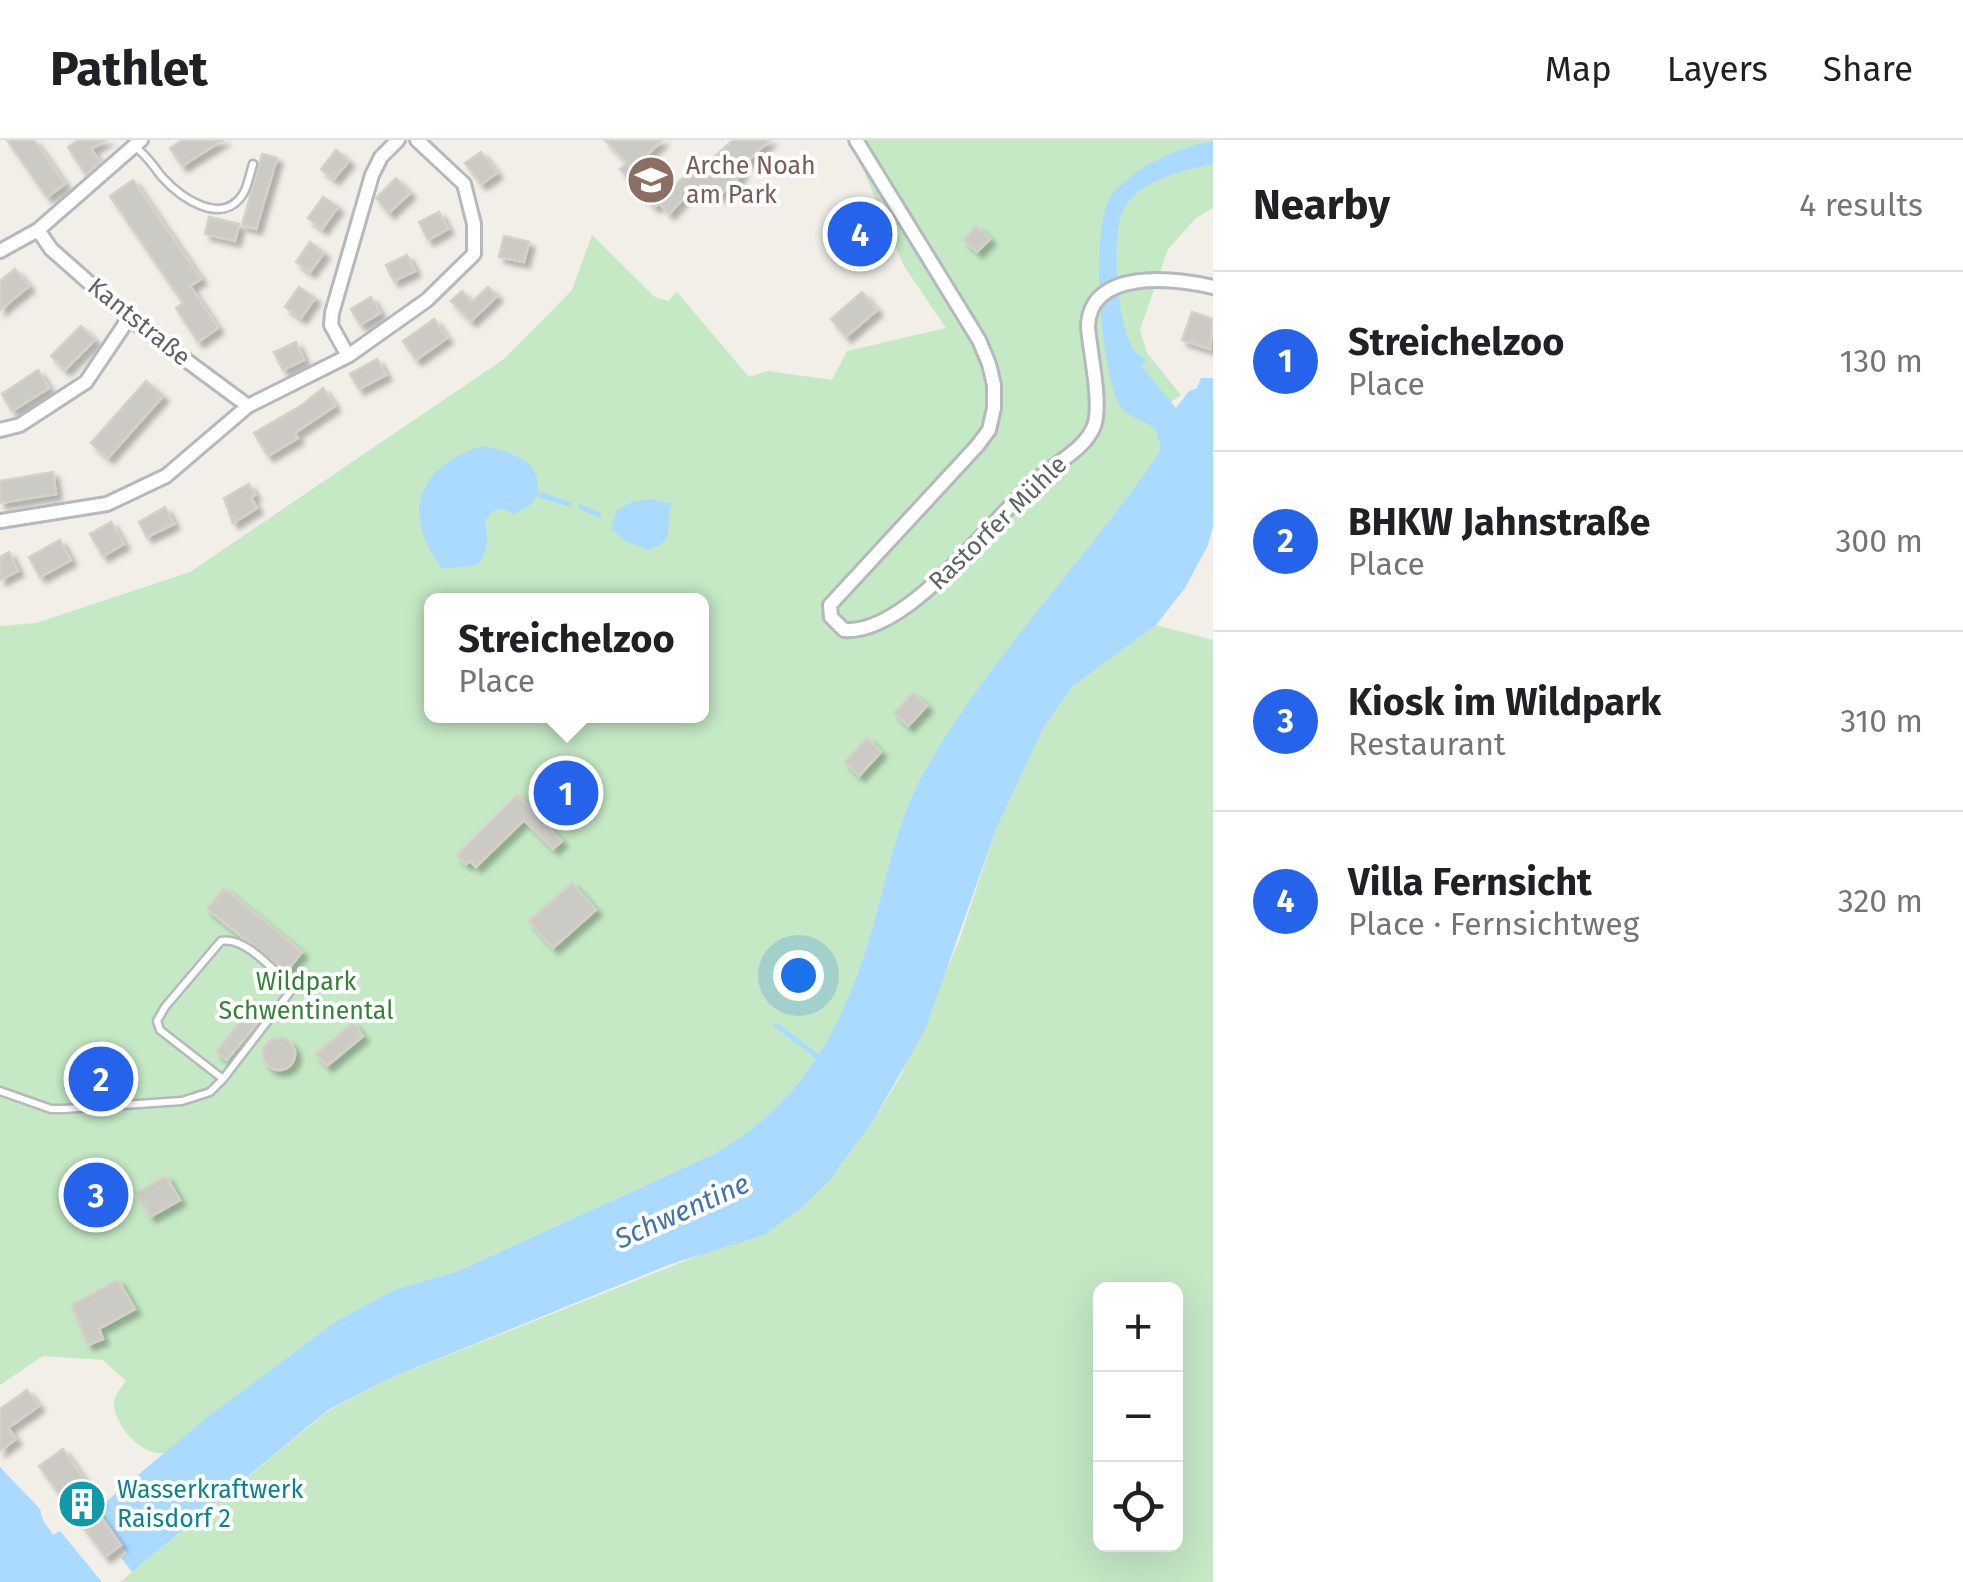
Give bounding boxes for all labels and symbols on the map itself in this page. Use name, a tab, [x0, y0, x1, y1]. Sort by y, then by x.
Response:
place label: Arche Noah am Park	[686, 151, 816, 210]
school or university icon: Arche Noah am Park	[625, 154, 677, 206]
pin: 4	[828, 196, 892, 272]
street label: Kantstraße	[82, 272, 196, 372]
street label: Rastorfer Mühle	[923, 450, 1073, 596]
pin: 1	[534, 756, 598, 830]
your location	[773, 950, 824, 1001]
park label: Wildpark Schwentinental	[219, 967, 393, 1026]
pin: 2	[68, 1042, 134, 1116]
pin: 3	[64, 1158, 128, 1232]
water label: Schwentine	[609, 1167, 754, 1256]
place label: Wasserkraftwerk Raisdorf 2	[117, 1475, 303, 1534]
building icon: Wasserkraftwerk Raisdorf 2	[56, 1478, 108, 1530]

